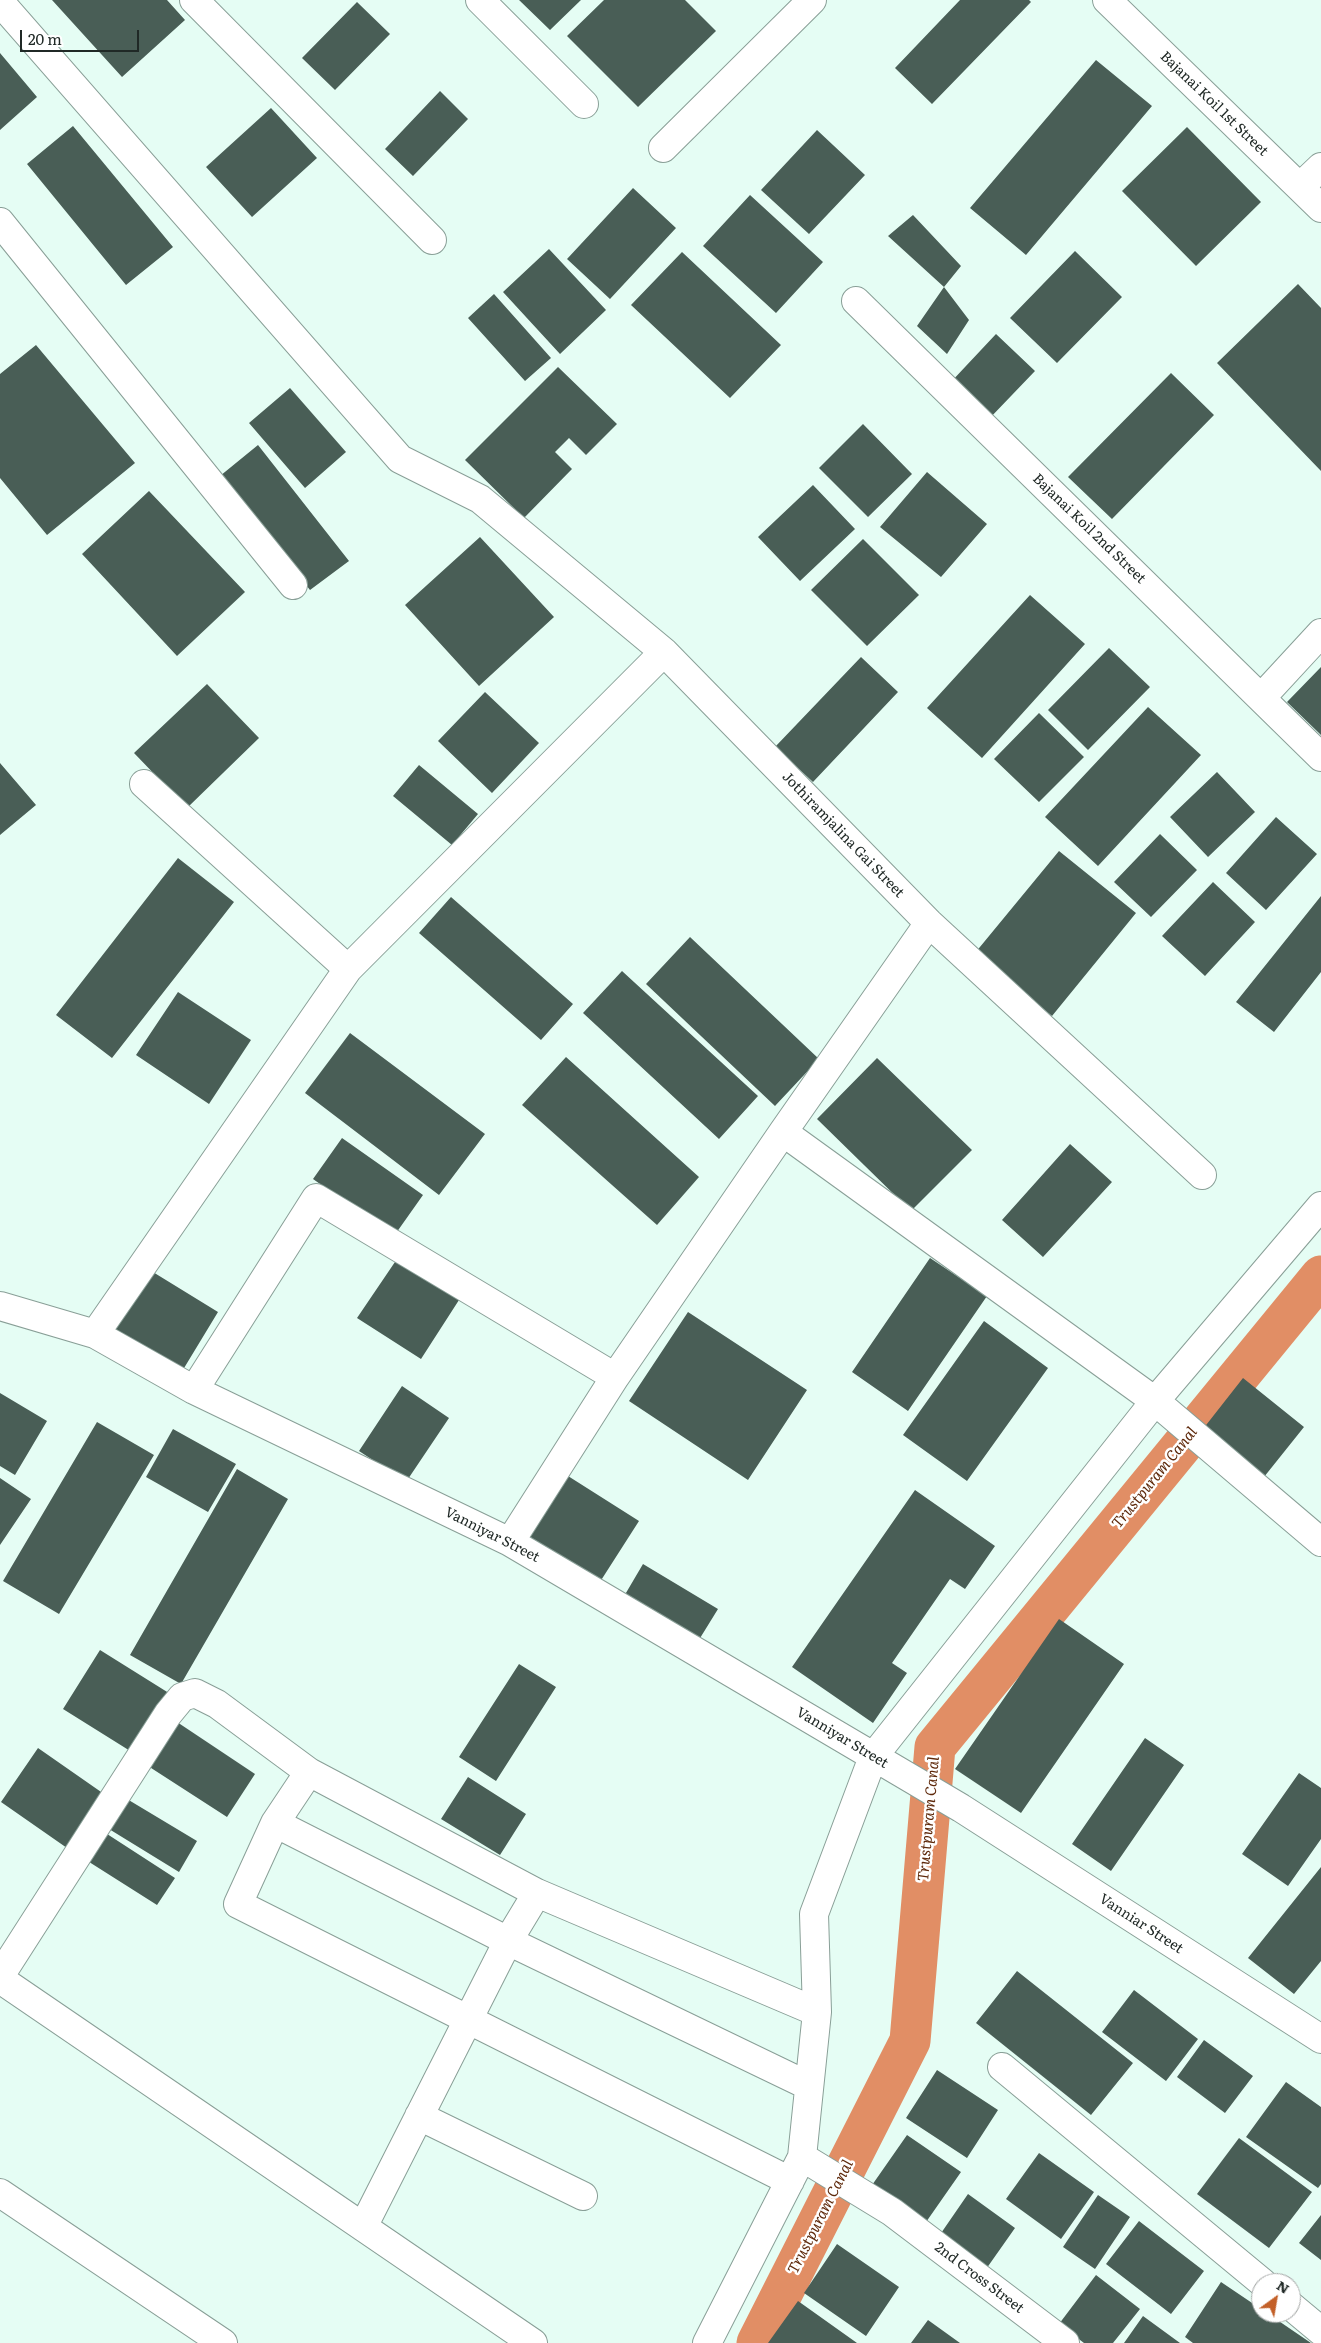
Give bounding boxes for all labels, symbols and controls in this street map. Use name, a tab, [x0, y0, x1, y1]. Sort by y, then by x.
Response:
scale bar	[22, 20, 141, 52]
text: 20 m	[28, 27, 62, 50]
street label: Bajanai Koil 1st Street	[1157, 48, 1271, 160]
street label: Bajanai Koil 2nd Street	[1029, 471, 1149, 587]
street label: Jothiramjalina Gai Street	[778, 769, 908, 901]
water label: Trustpuram Canal	[1109, 1424, 1201, 1532]
street label: Vanniyar Street	[442, 1504, 542, 1566]
street label: Vanniyar Street	[793, 1704, 891, 1772]
water label: Trustpuram Canal	[915, 1756, 943, 1882]
street label: Vanniar Street	[1096, 1891, 1186, 1957]
water label: Trustpuram Canal	[785, 2157, 857, 2277]
street label: 2nd Cross Street	[931, 2239, 1027, 2317]
north arrow	[1251, 2273, 1301, 2323]
text: N	[1273, 2275, 1294, 2298]

